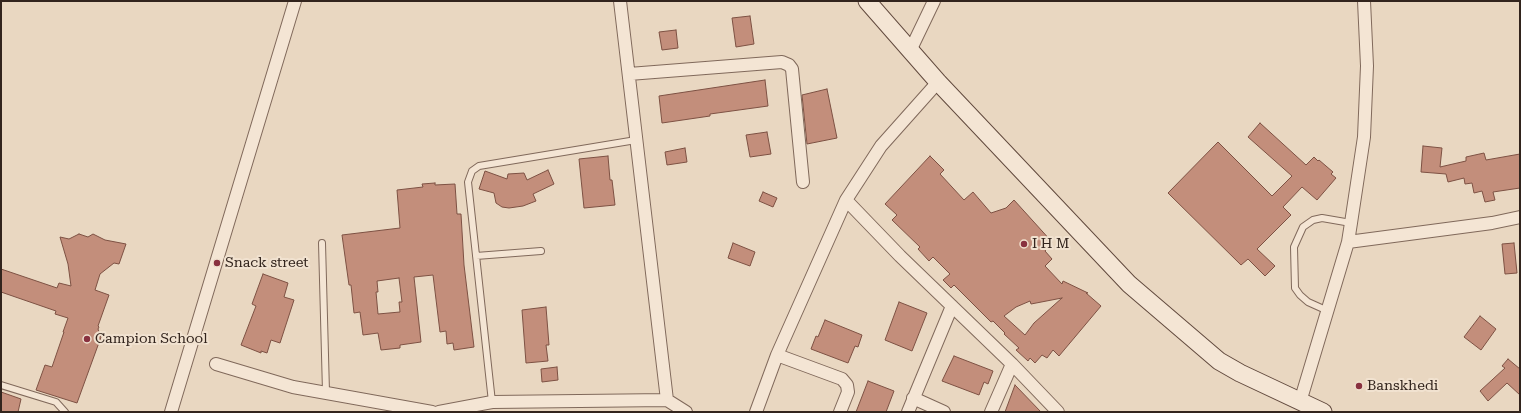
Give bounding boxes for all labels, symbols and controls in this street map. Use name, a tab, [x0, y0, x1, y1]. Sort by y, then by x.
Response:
place label: I H M	[1032, 236, 1069, 252]
marker: I H M	[1019, 239, 1029, 249]
place label: Snack street	[225, 255, 309, 271]
marker: Snack street	[212, 258, 222, 268]
place label: Campion School	[95, 331, 208, 347]
marker: Campion School	[82, 334, 92, 344]
place label: Banskhedi	[1367, 378, 1438, 394]
marker: Banskhedi	[1354, 381, 1364, 391]

